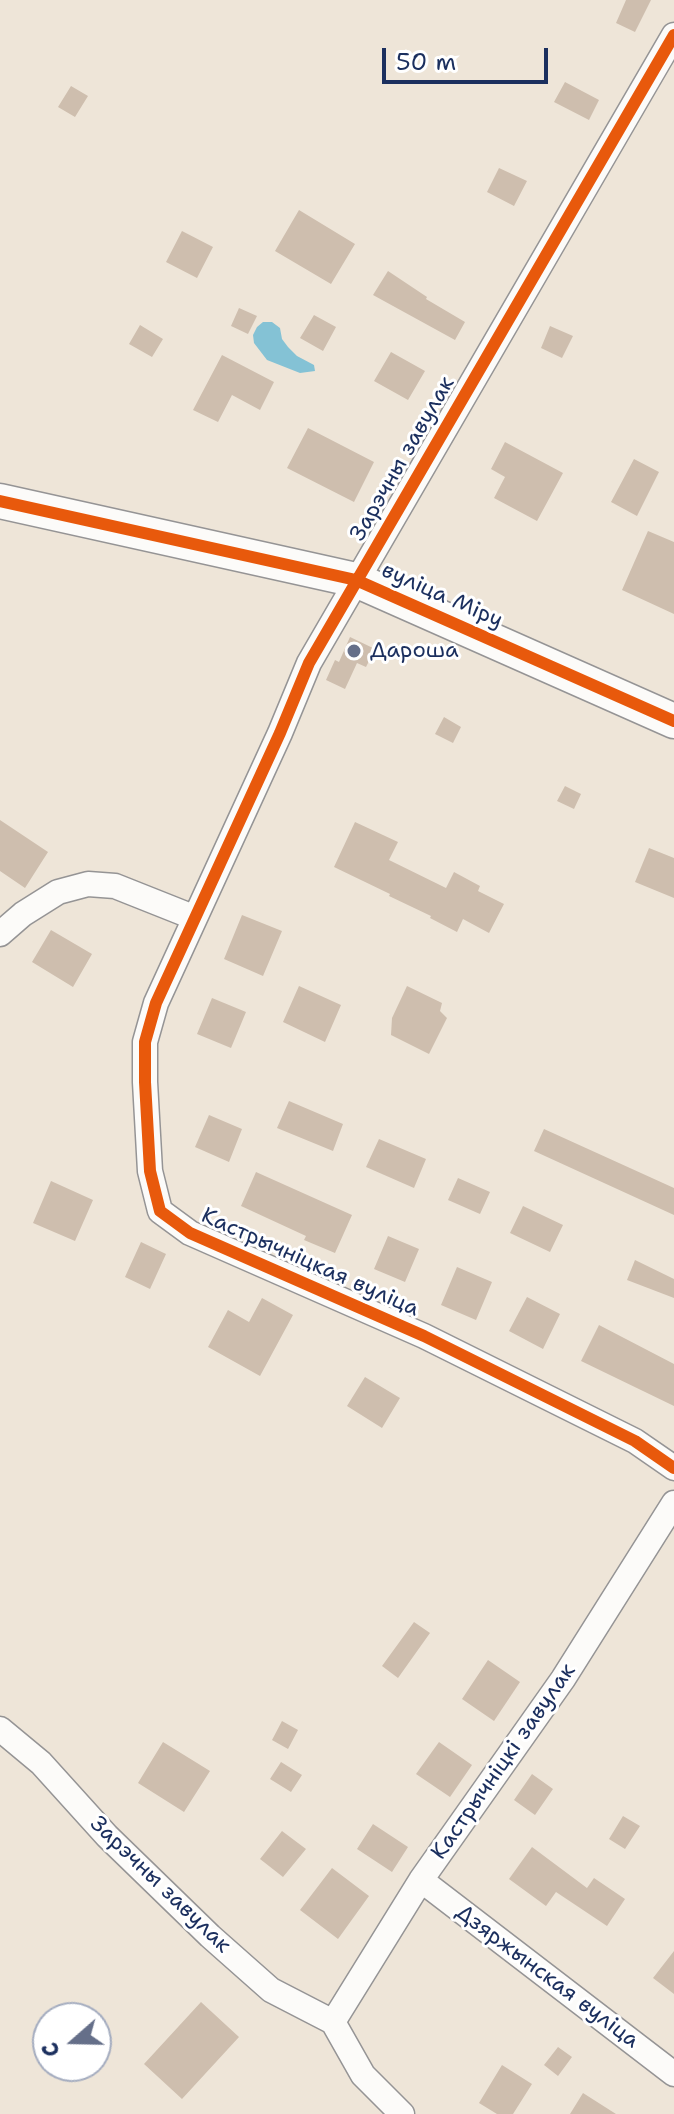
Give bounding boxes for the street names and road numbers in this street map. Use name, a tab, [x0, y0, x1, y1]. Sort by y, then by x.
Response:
street label: Зарэчны завулак	[345, 372, 461, 546]
street label: вуліца Міру	[377, 558, 507, 634]
street label: Кастрычніцкая вуліца	[197, 1203, 423, 1323]
street label: Кастрычніцкі завулак	[426, 1659, 582, 1865]
street label: Зарэчны завулак	[84, 1811, 236, 1959]
street label: Дзяржынская вуліца	[450, 1899, 644, 2055]

